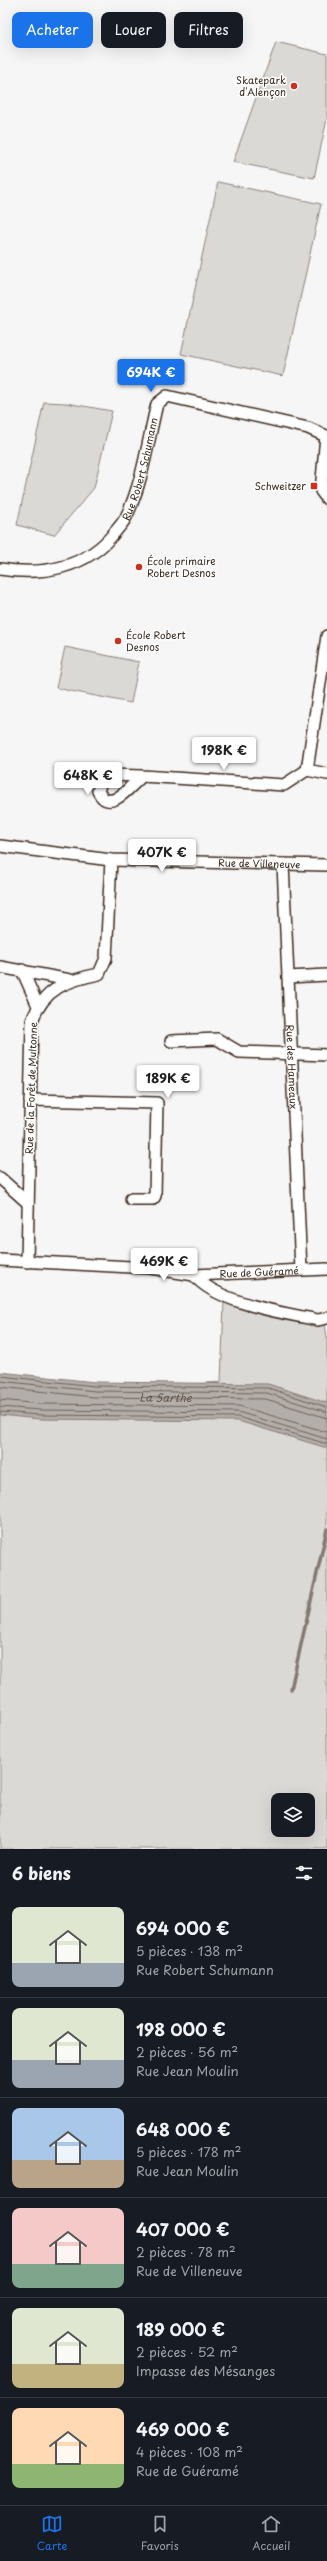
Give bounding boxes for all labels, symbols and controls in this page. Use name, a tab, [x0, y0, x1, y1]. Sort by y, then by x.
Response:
chip: Acheter	[12, 12, 93, 48]
chip: Louer	[101, 12, 166, 48]
chip: Filtres	[174, 12, 243, 48]
place label: Skatepark d'Alençon	[236, 72, 286, 99]
marker: Skatepark d'Alençon	[289, 81, 299, 91]
pin: 694K €	[118, 359, 184, 393]
text: 694K €	[126, 362, 176, 381]
street label: Rue Robert Schumann	[118, 416, 161, 522]
place label: Schweitzer	[254, 478, 306, 493]
marker: Schweitzer	[309, 481, 319, 491]
place label: École primaire Robert Desnos	[147, 553, 216, 580]
marker: École primaire Robert Desnos	[134, 562, 144, 572]
place label: École Robert Desnos	[126, 627, 186, 654]
marker: École Robert Desnos	[113, 636, 123, 646]
pin: 198K €	[191, 737, 257, 771]
text: 198K €	[201, 740, 247, 759]
pin: 648K €	[55, 762, 121, 796]
text: 648K €	[63, 765, 113, 784]
pin: 407K €	[129, 839, 195, 873]
text: 407K €	[137, 842, 187, 861]
street label: Rue de Villeneuve	[218, 854, 300, 871]
street label: Rue de la Forêt de Multonne	[21, 1021, 40, 1154]
street label: Rue des Hameaux	[283, 1024, 302, 1109]
pin: 189K €	[135, 1065, 201, 1099]
text: 189K €	[146, 1068, 191, 1087]
pin: 469K €	[131, 1248, 197, 1282]
text: 469K €	[140, 1251, 188, 1270]
street label: Rue de Guéramé	[219, 1262, 299, 1281]
water label: La Sarthe	[139, 1389, 193, 1406]
map controls	[271, 1793, 315, 1837]
button: layers	[271, 1793, 315, 1837]
text: 6 biens	[12, 1860, 71, 1886]
icon: filters	[293, 1862, 315, 1884]
text: 694 000 €	[136, 1915, 230, 1941]
icon: home	[44, 1923, 92, 1971]
text: 5 pièces · 138 m²	[136, 1941, 243, 1960]
text: Rue Robert Schumann	[136, 1960, 274, 1979]
text: 198 000 €	[136, 2016, 226, 2042]
icon: home	[44, 2024, 92, 2072]
text: 2 pièces · 56 m²	[136, 2042, 238, 2061]
text: Rue Jean Moulin	[136, 2061, 239, 2080]
text: 648 000 €	[136, 2116, 231, 2142]
icon: home	[44, 2124, 92, 2172]
text: 5 pièces · 178 m²	[136, 2142, 241, 2161]
text: Rue Jean Moulin	[136, 2161, 239, 2180]
text: 407 000 €	[136, 2216, 230, 2242]
icon: home	[44, 2224, 92, 2272]
text: 2 pièces · 78 m²	[136, 2242, 236, 2261]
text: Rue de Villeneuve	[136, 2261, 242, 2280]
text: 189 000 €	[136, 2316, 225, 2342]
icon: home	[44, 2324, 92, 2372]
text: 2 pièces · 52 m²	[136, 2342, 238, 2361]
text: Impasse des Mésanges	[136, 2361, 275, 2380]
text: 469 000 €	[136, 2416, 230, 2442]
icon: home	[44, 2424, 92, 2472]
text: 4 pièces · 108 m²	[136, 2442, 243, 2461]
text: Rue de Guéramé	[136, 2461, 239, 2480]
tab: Carte	[37, 2513, 67, 2554]
tab: Favoris	[141, 2513, 179, 2554]
tab: Accueil	[252, 2513, 290, 2554]

